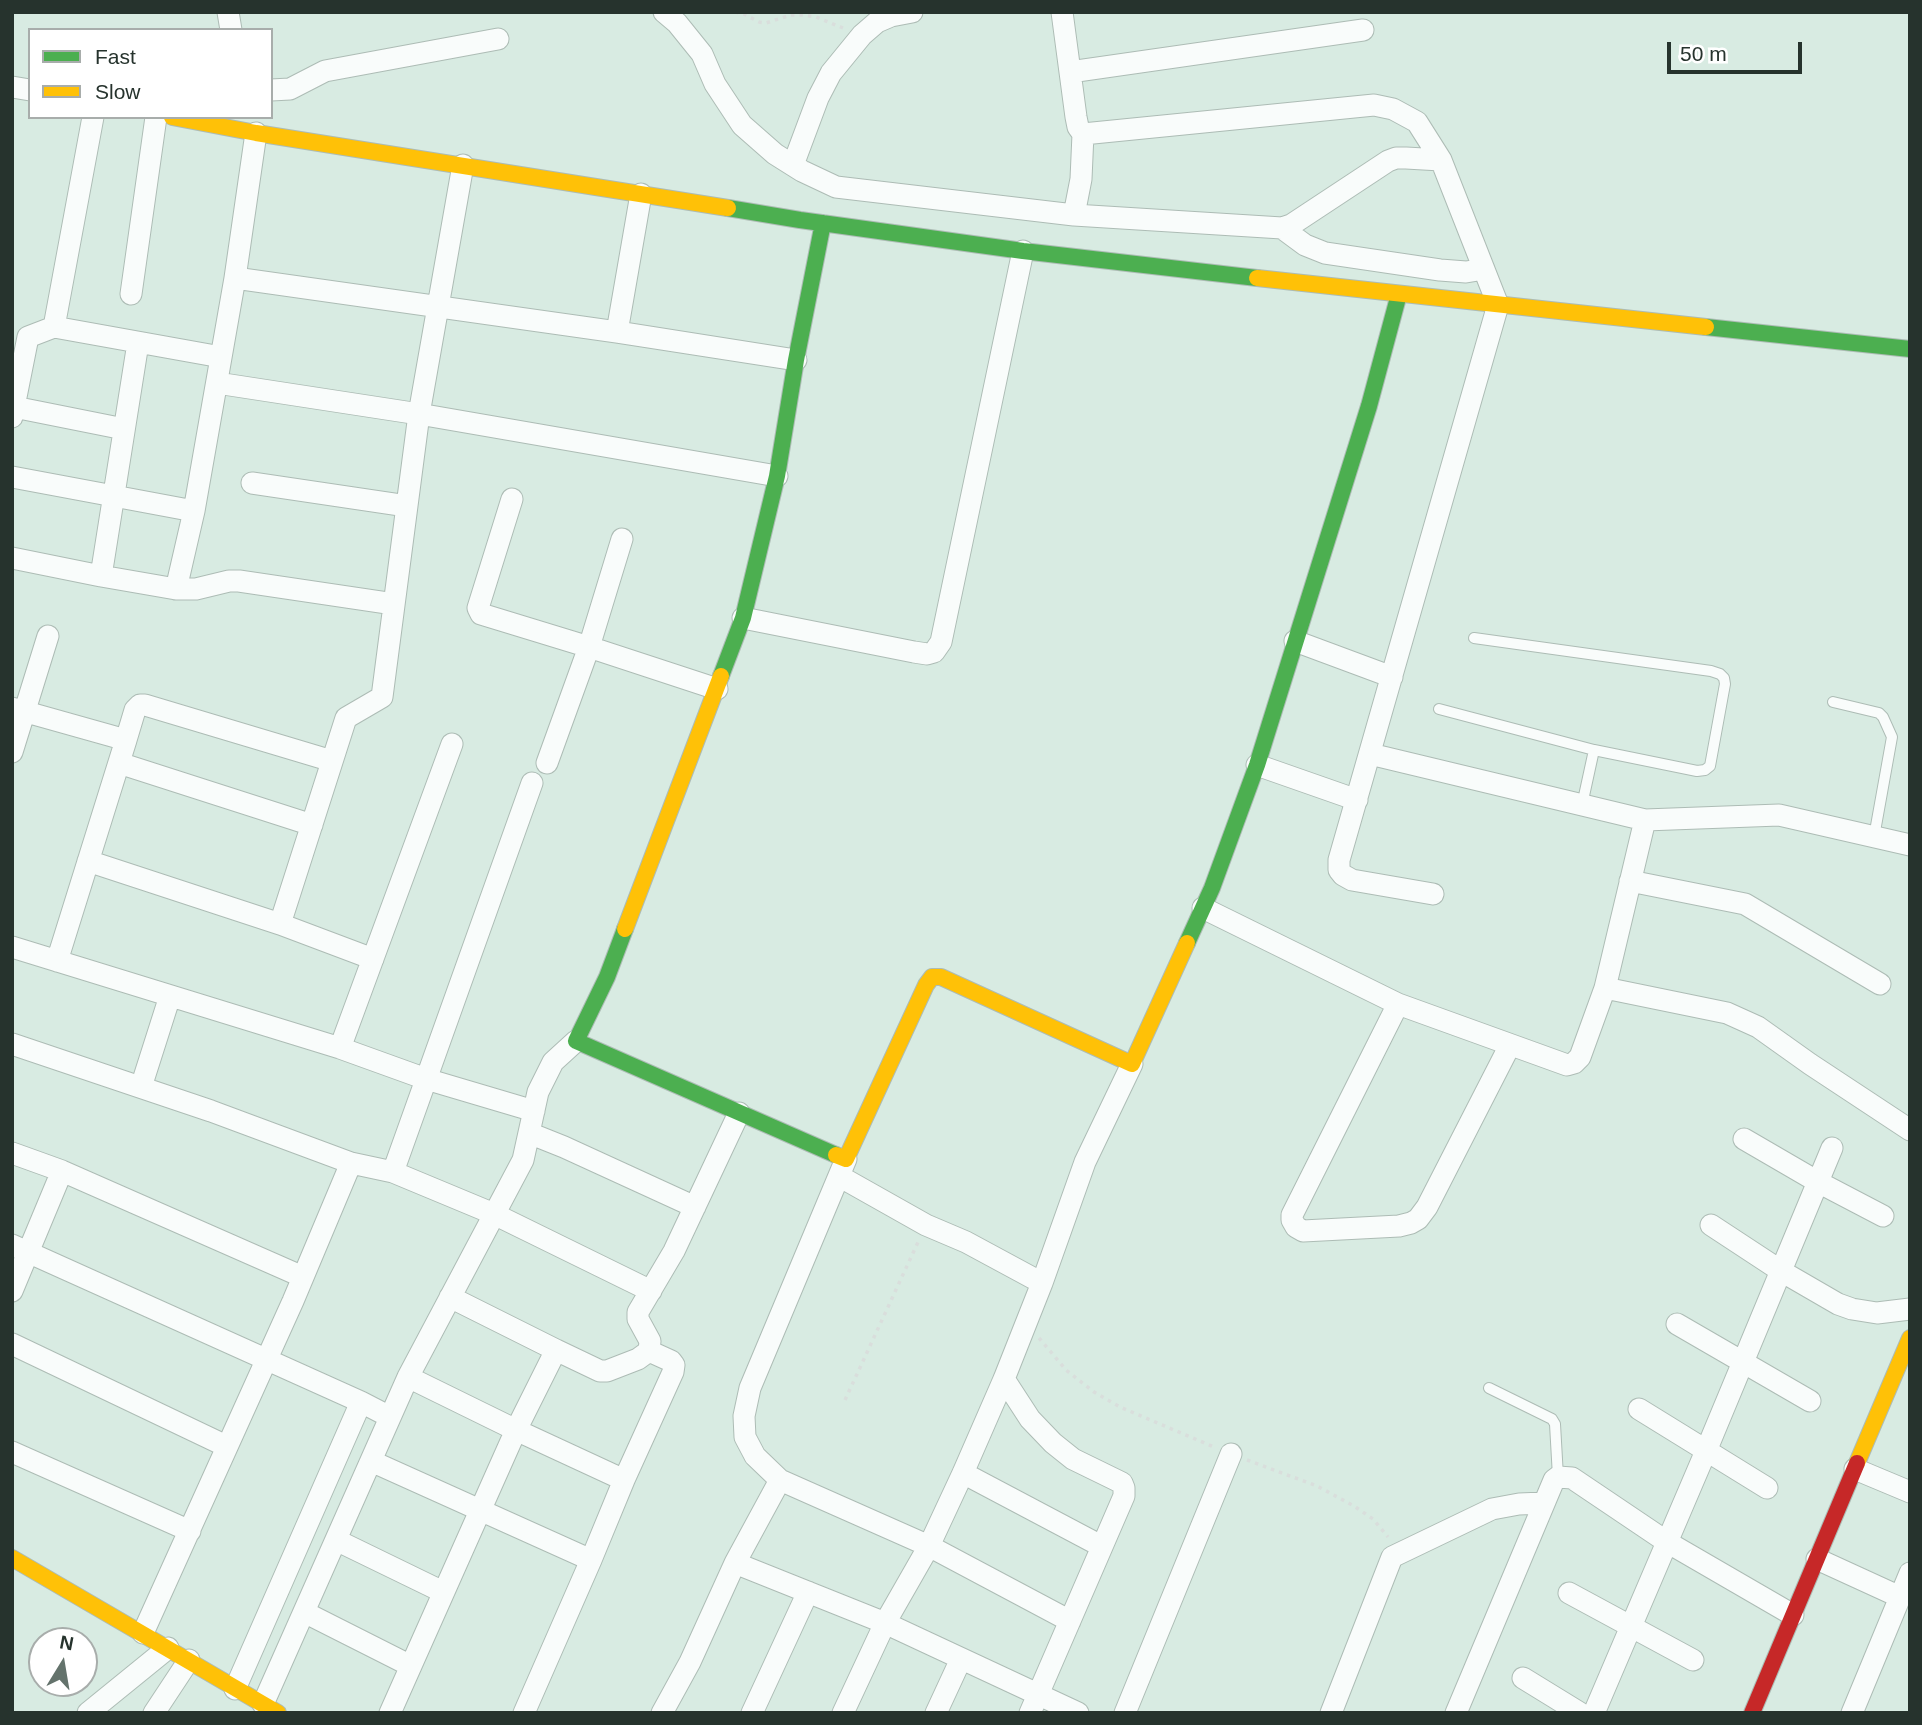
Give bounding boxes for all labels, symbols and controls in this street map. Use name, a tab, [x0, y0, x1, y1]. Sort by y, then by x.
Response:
legend	[28, 28, 273, 119]
scale bar	[1670, 28, 1805, 72]
text: 50 m	[1680, 42, 1727, 65]
text: Fast	[95, 45, 136, 68]
text: Slow	[95, 80, 141, 103]
north arrow	[28, 1627, 98, 1697]
text: N	[58, 1631, 75, 1654]

